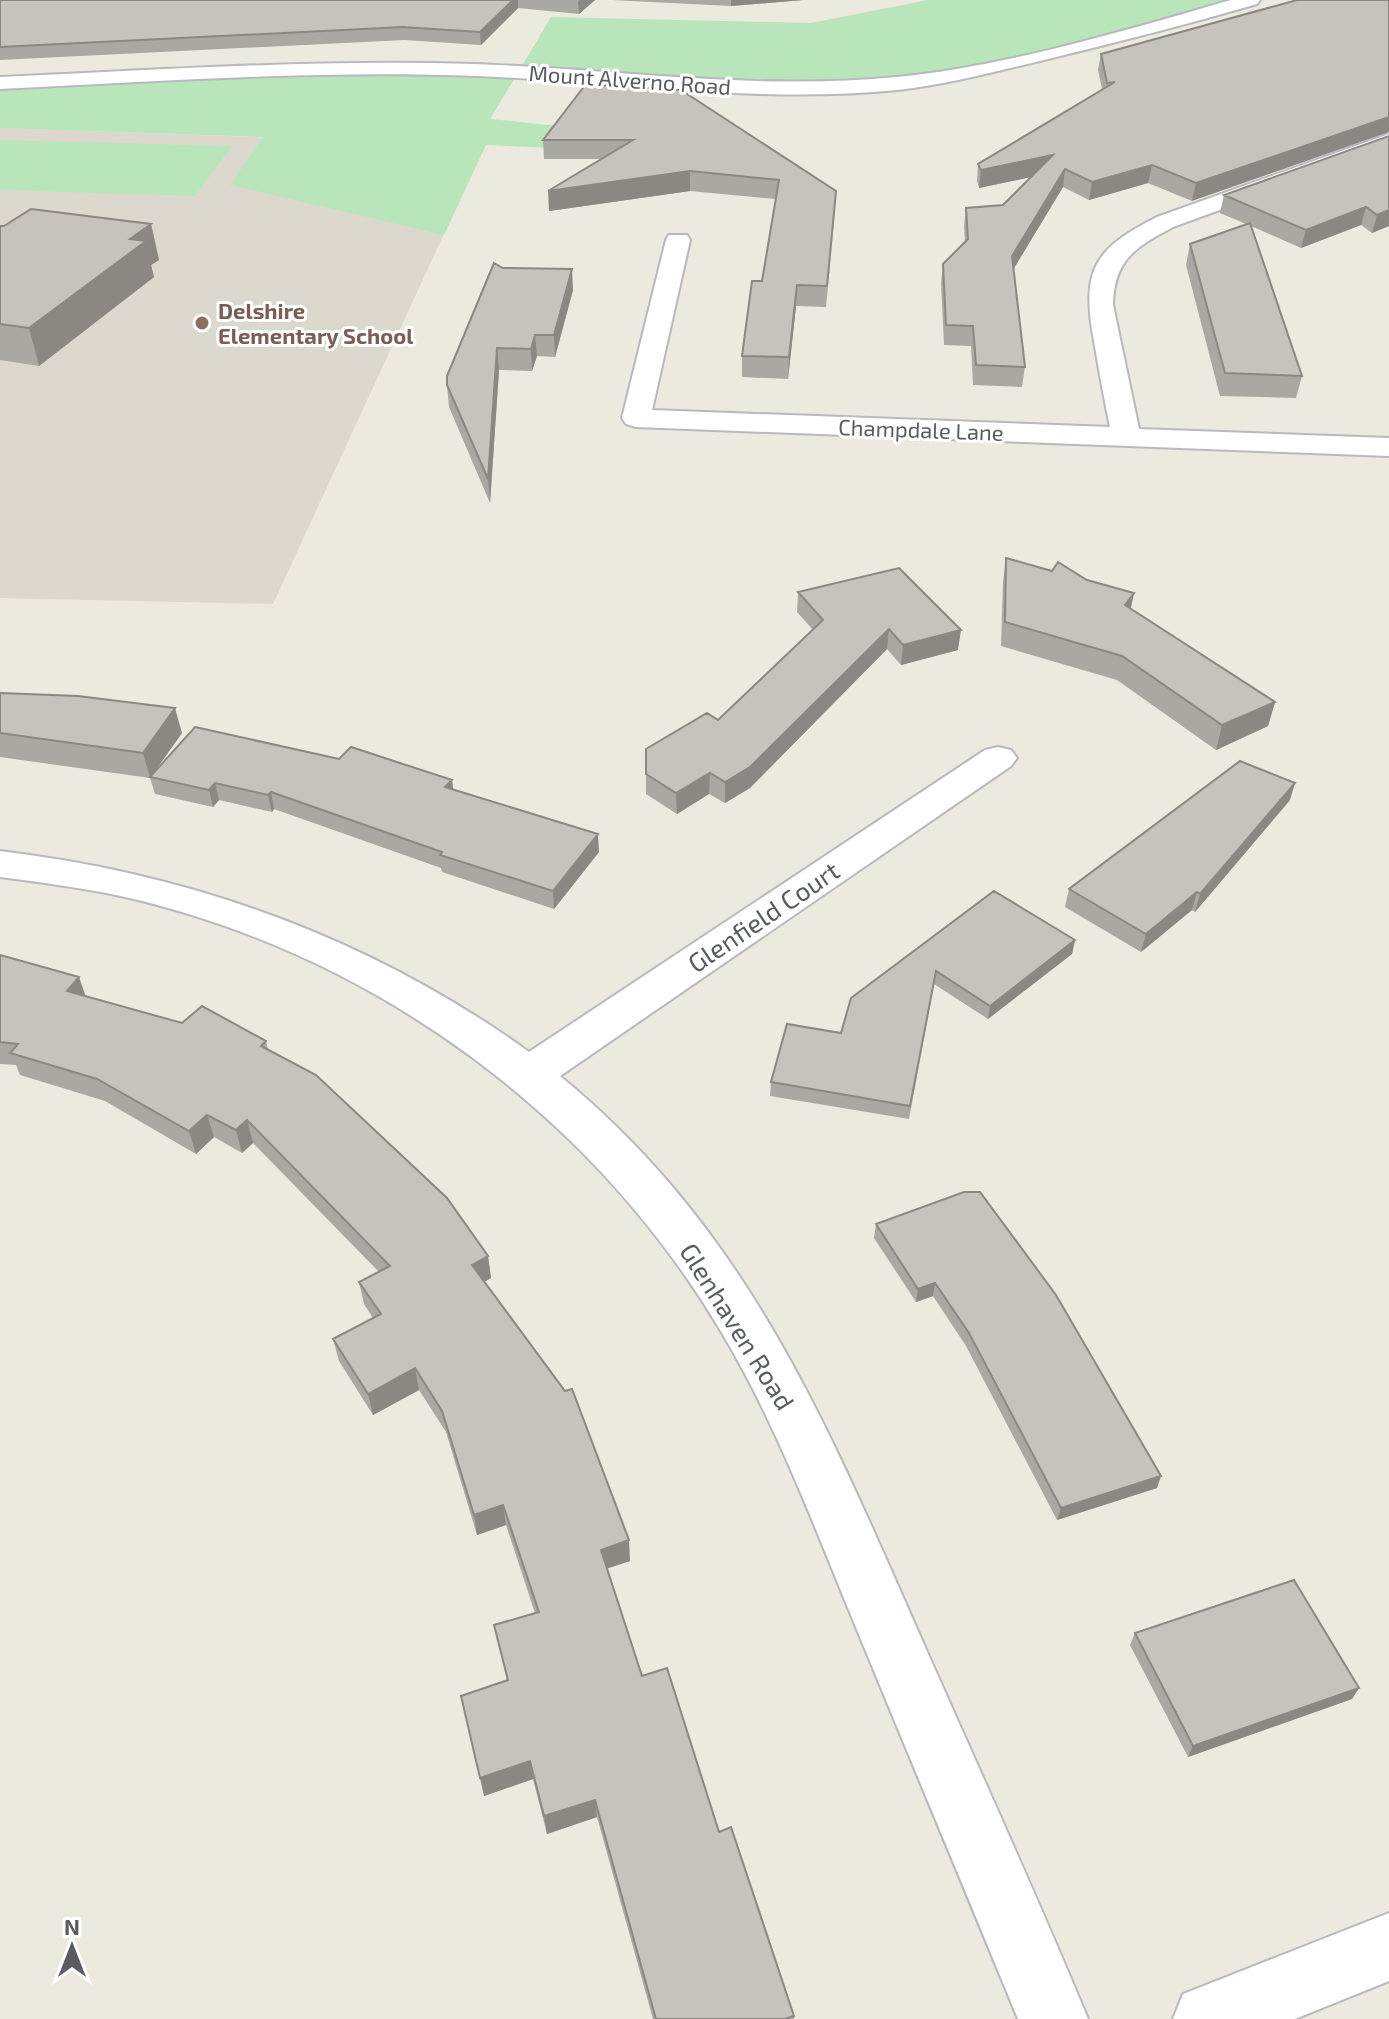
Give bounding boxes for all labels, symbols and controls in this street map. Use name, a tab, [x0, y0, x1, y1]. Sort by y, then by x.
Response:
street label: Mount Alverno Road	[528, 59, 732, 99]
place label: Delshire Elementary School	[218, 297, 414, 349]
marker: Delshire Elementary School	[193, 314, 211, 332]
street label: Champdale Lane	[838, 413, 1004, 445]
street label: Glenfield Court	[681, 854, 845, 978]
street label: Glenhaven Road	[674, 1237, 802, 1415]
north arrow	[32, 1907, 112, 1987]
text: N	[64, 1913, 80, 1939]

